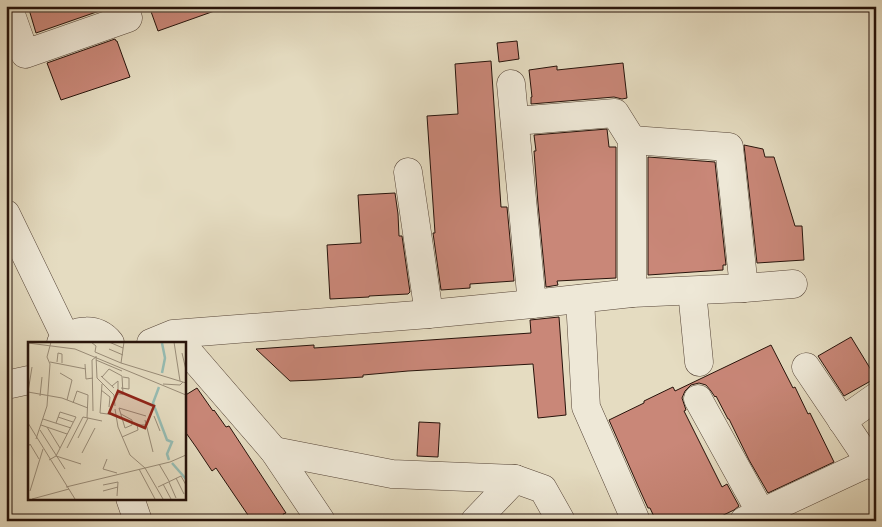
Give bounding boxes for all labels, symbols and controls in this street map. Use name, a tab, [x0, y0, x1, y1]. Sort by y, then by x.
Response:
inset map	[28, 342, 185, 500]

